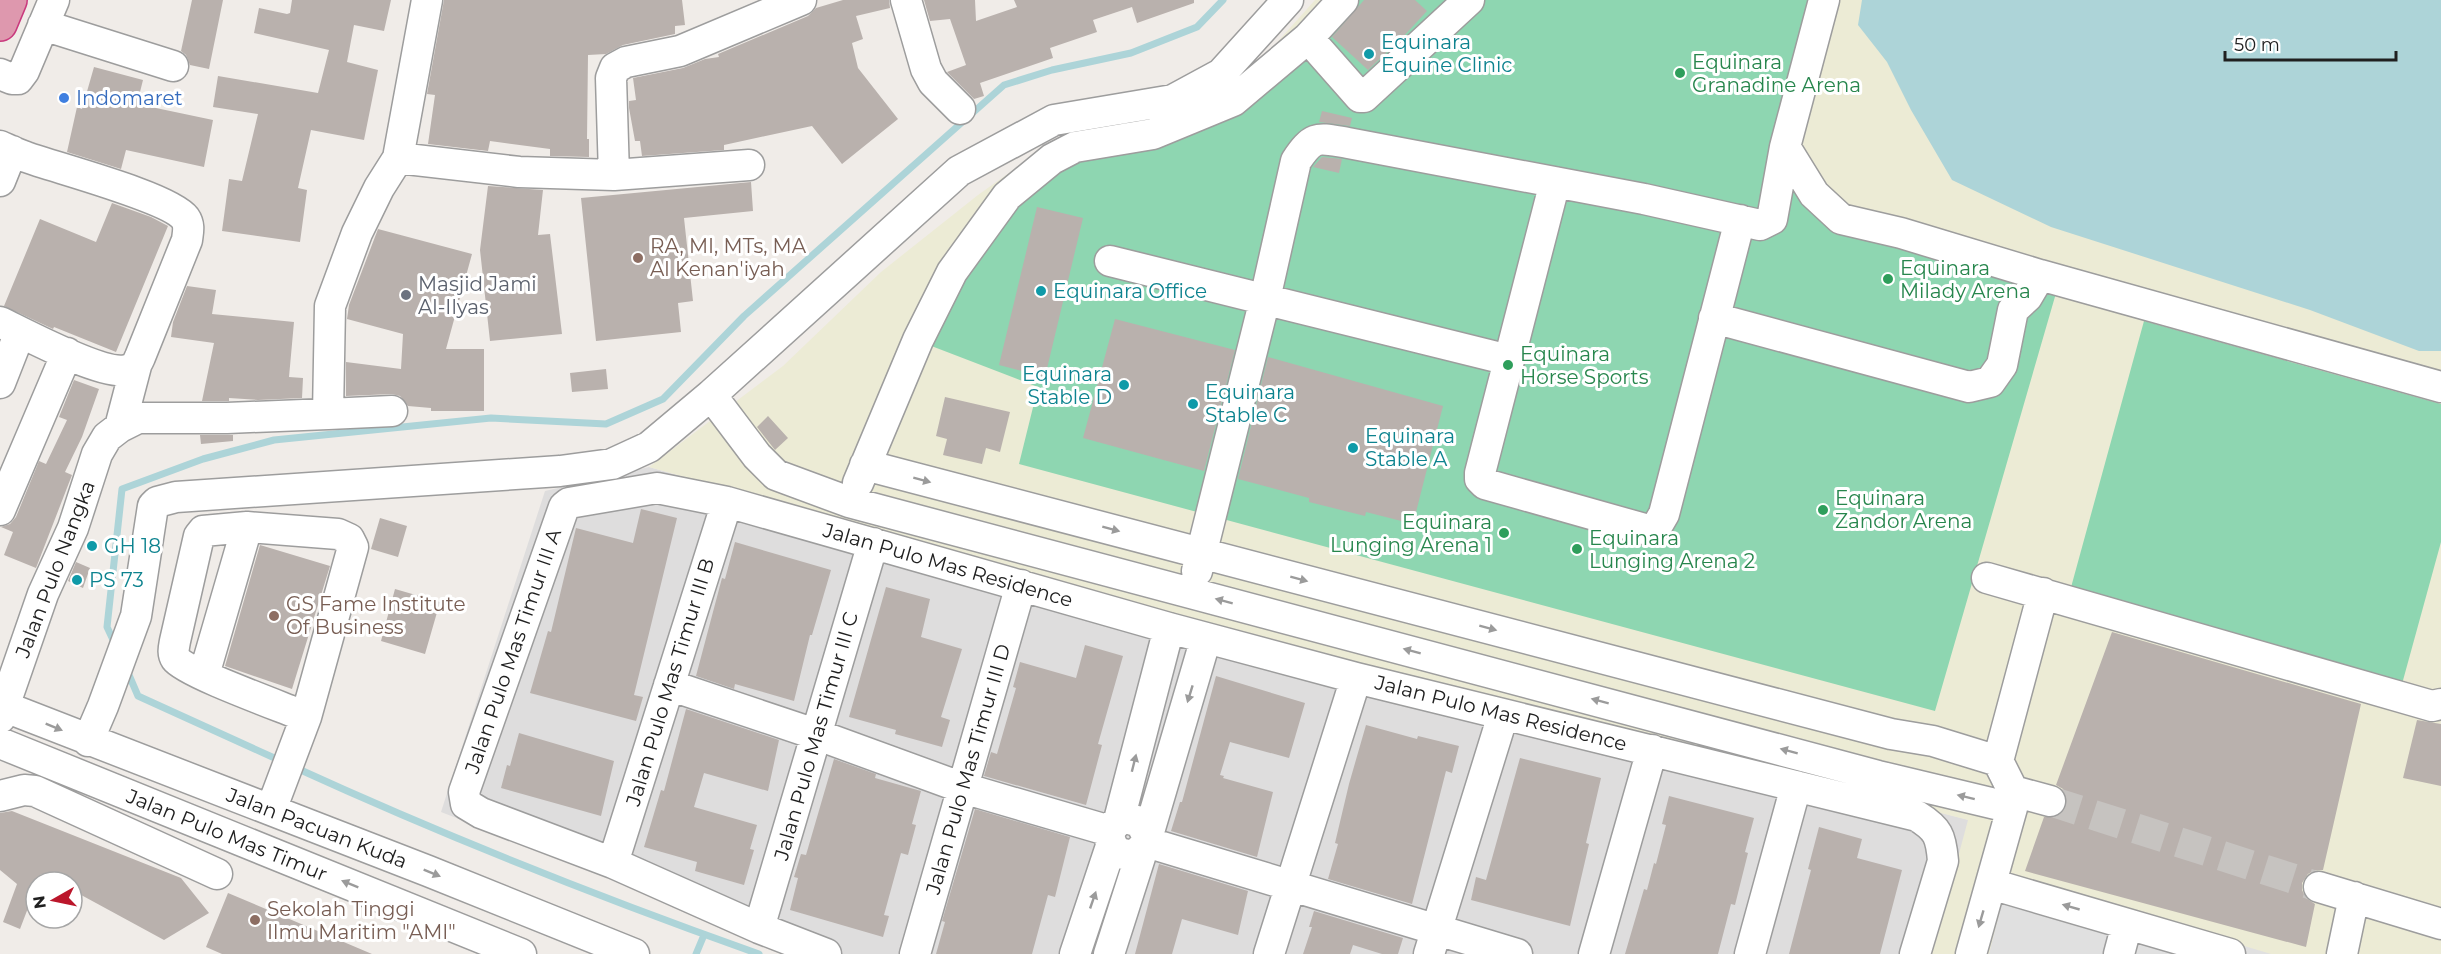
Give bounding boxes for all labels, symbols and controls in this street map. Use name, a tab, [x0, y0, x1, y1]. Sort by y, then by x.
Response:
scale bar	[2225, 24, 2396, 62]
place label: Equinara Equine Clinic	[1381, 30, 1513, 77]
text: 50 m	[2234, 34, 2280, 56]
marker: Equinara Equine Clinic	[1362, 47, 1376, 61]
place label: Equinara Granadine Arena	[1692, 50, 1861, 97]
marker: Equinara Granadine Arena	[1673, 66, 1687, 80]
place label: Indomaret	[76, 86, 183, 110]
marker: Indomaret	[57, 91, 71, 105]
place label: RA, MI, MTs, MA Al Kenan'iyah	[650, 234, 807, 281]
marker: RA, MI, MTs, MA Al Kenan'iyah	[631, 251, 645, 265]
place label: Equinara Milady Arena	[1900, 256, 2031, 303]
place label: Masjid Jami Al-Ilyas	[418, 272, 537, 319]
marker: Equinara Milady Arena	[1881, 272, 1895, 286]
place label: Equinara Office	[1053, 279, 1207, 303]
marker: Equinara Office	[1034, 284, 1048, 298]
marker: Masjid Jami Al-Ilyas	[399, 288, 413, 302]
place label: Equinara Horse Sports	[1520, 342, 1649, 389]
marker: Equinara Horse Sports	[1501, 358, 1515, 372]
place label: Equinara Stable D	[1022, 362, 1112, 409]
marker: Equinara Stable D	[1117, 378, 1131, 392]
place label: Equinara Stable C	[1205, 380, 1295, 427]
marker: Equinara Stable C	[1186, 397, 1200, 411]
place label: Equinara Stable A	[1365, 424, 1455, 471]
marker: Equinara Stable A	[1346, 441, 1360, 455]
one-way arrow	[913, 475, 931, 485]
street label: Jalan Pulo Nangka	[10, 477, 100, 662]
place label: Equinara Zandor Arena	[1835, 486, 1972, 533]
marker: Equinara Zandor Arena	[1816, 503, 1830, 517]
place label: Equinara Lunging Arena 1	[1330, 510, 1492, 557]
street label: Jalan Pulo Mas Residence	[819, 518, 1076, 612]
street label: Jalan Pulo Mas Timur III A	[459, 525, 566, 777]
one-way arrow	[1101, 525, 1120, 535]
marker: Equinara Lunging Arena 1	[1497, 526, 1511, 540]
place label: Equinara Lunging Arena 2	[1589, 526, 1755, 573]
place label: GH 18	[104, 534, 161, 558]
marker: GH 18	[85, 539, 99, 553]
marker: Equinara Lunging Arena 2	[1570, 542, 1584, 556]
street label: Jalan Pulo Mas Timur III B	[621, 555, 719, 810]
place label: PS 73	[89, 568, 144, 592]
marker: PS 73	[70, 573, 84, 587]
one-way arrow	[1290, 574, 1308, 584]
place label: GS Fame Institute Of Business	[286, 592, 466, 639]
one-way arrow	[1214, 596, 1232, 605]
marker: GS Fame Institute Of Business	[267, 609, 281, 623]
street label: Jalan Pulo Mas Timur III C	[769, 609, 863, 864]
one-way arrow	[1479, 624, 1497, 634]
street label: Jalan Pulo Mas Timur III D	[920, 641, 1015, 898]
one-way arrow	[1403, 646, 1421, 655]
street label: Jalan Pulo Mas Residence	[1372, 670, 1629, 756]
one-way arrow	[1184, 685, 1194, 703]
one-way arrow	[1591, 696, 1609, 705]
one-way arrow	[45, 723, 63, 732]
one-way arrow	[1780, 746, 1798, 755]
one-way arrow	[1129, 754, 1139, 772]
street label: Jalan Pacuan Kuda	[222, 782, 411, 874]
street label: Jalan Pulo Mas Timur	[122, 783, 331, 886]
one-way arrow	[1957, 791, 1976, 801]
one-way arrow	[423, 869, 441, 878]
north arrow	[24, 870, 84, 930]
one-way arrow	[341, 879, 359, 889]
one-way arrow	[1089, 891, 1099, 909]
text: N	[29, 894, 50, 910]
place label: Sekolah Tinggi Ilmu Maritim "AMI"	[267, 897, 456, 944]
one-way arrow	[2062, 902, 2080, 911]
one-way arrow	[1976, 910, 1985, 928]
marker: Sekolah Tinggi Ilmu Maritim "AMI"	[248, 913, 262, 927]

